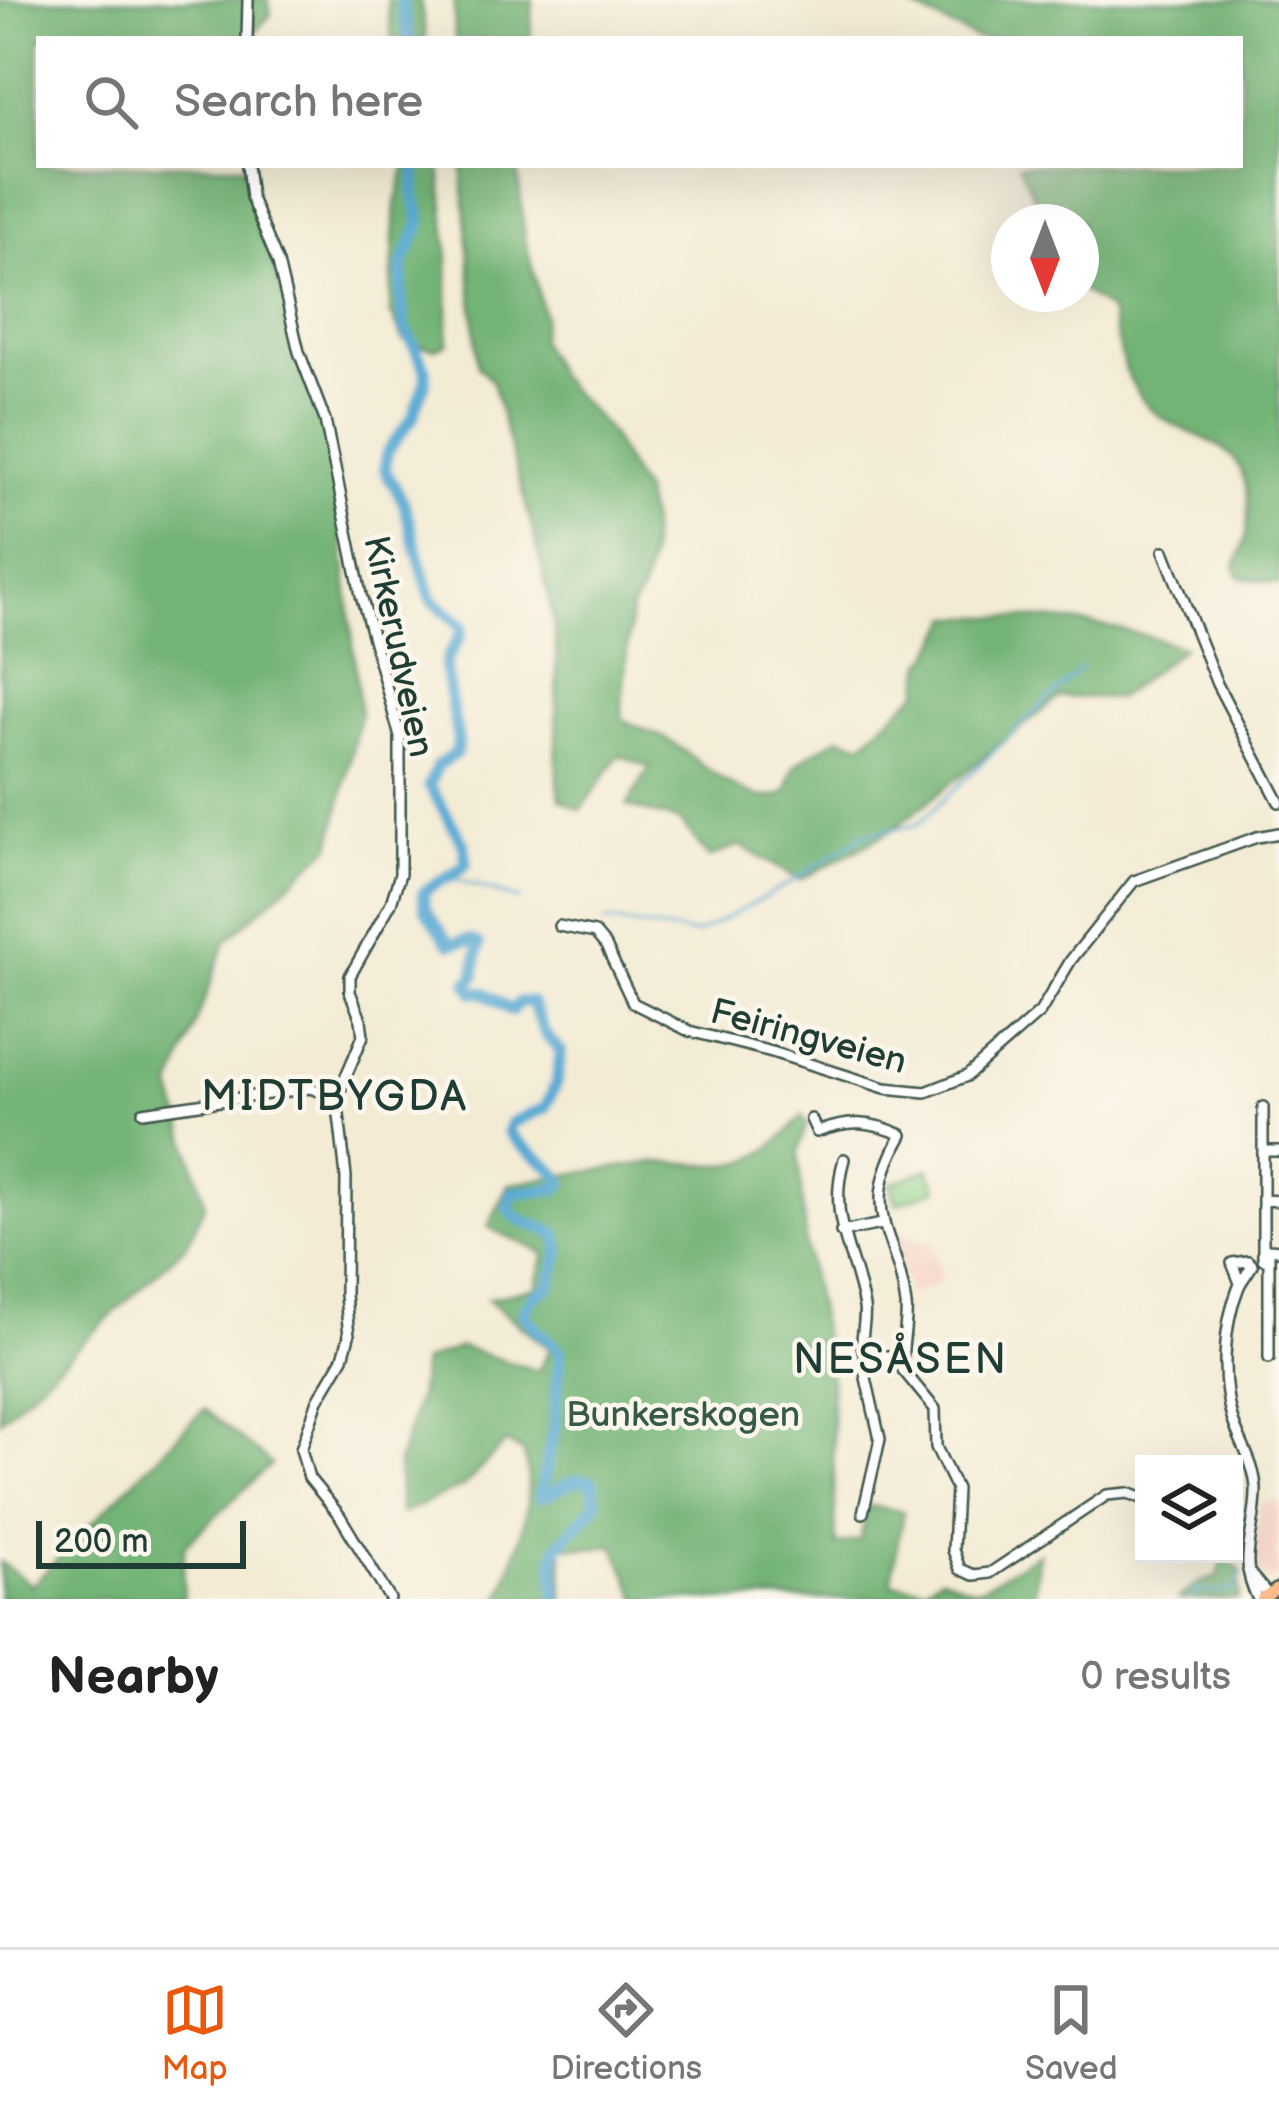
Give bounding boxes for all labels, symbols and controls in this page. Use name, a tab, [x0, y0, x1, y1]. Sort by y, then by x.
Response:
search box	[36, 36, 1243, 168]
icon: search	[78, 69, 144, 135]
text: Search here	[174, 75, 423, 130]
north arrow	[991, 204, 1099, 312]
street label: Kirkerudveien	[353, 532, 442, 761]
street label: Feiringveien	[706, 991, 911, 1084]
district label: MIDTBYGDA	[201, 1072, 469, 1123]
district label: NESÅSEN	[793, 1332, 1009, 1386]
park label: Bunkerskogen	[566, 1394, 800, 1437]
map controls	[1135, 1455, 1243, 1563]
button: layers	[1135, 1455, 1243, 1563]
scale bar	[36, 1515, 246, 1568]
text: 200 m	[54, 1522, 148, 1562]
text: Nearby	[48, 1647, 219, 1708]
text: 0 results	[1080, 1654, 1231, 1701]
tab: Map	[161, 1977, 228, 2089]
tab: Directions	[550, 1977, 702, 2089]
tab: Saved	[1025, 1977, 1118, 2089]

